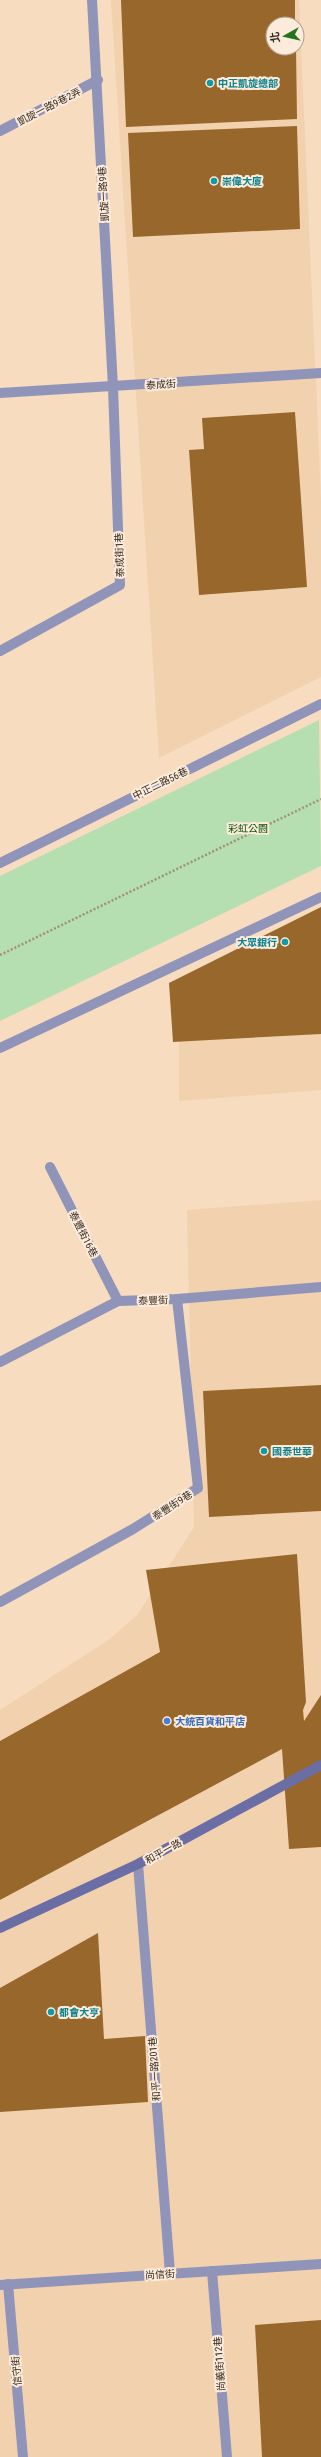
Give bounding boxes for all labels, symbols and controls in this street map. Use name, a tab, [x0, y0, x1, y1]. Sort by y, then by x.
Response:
north arrow	[265, 16, 305, 56]
text: 北	[268, 31, 283, 44]
marker: 中正凱旋總部	[205, 78, 215, 88]
place label: 中正凱旋總部	[218, 78, 278, 89]
street label: 凱旋一路9巷2弄	[16, 86, 83, 127]
street label: 凱旋一路9巷	[97, 166, 110, 222]
marker: 崇偉大廈	[209, 176, 219, 186]
place label: 崇偉大廈	[222, 176, 262, 187]
street label: 泰成街	[146, 378, 176, 391]
street label: 泰成街1巷	[113, 532, 126, 578]
street label: 中正二路56巷	[131, 765, 190, 802]
park label: 彩虹公園	[228, 823, 268, 834]
place label: 大眾銀行	[237, 937, 277, 948]
marker: 大眾銀行	[280, 937, 290, 947]
street label: 泰豐街16巷	[67, 1210, 100, 1259]
street label: 泰豐街	[138, 1294, 168, 1307]
marker: 國泰世華	[259, 1446, 269, 1456]
place label: 國泰世華	[272, 1446, 312, 1457]
street label: 泰豐街9巷	[150, 1489, 194, 1522]
marker: 大統百貨和平店	[162, 1716, 172, 1726]
place label: 大統百貨和平店	[175, 1716, 245, 1727]
street label: 和平一路	[143, 1837, 183, 1866]
marker: 都會大亨	[46, 2007, 56, 2017]
place label: 都會大亨	[59, 2007, 99, 2018]
street label: 和平一路201巷	[147, 2036, 162, 2102]
street label: 尚信街	[145, 2268, 175, 2281]
street label: 尚義街112巷	[212, 2336, 227, 2392]
street label: 信守街	[10, 2356, 23, 2386]

